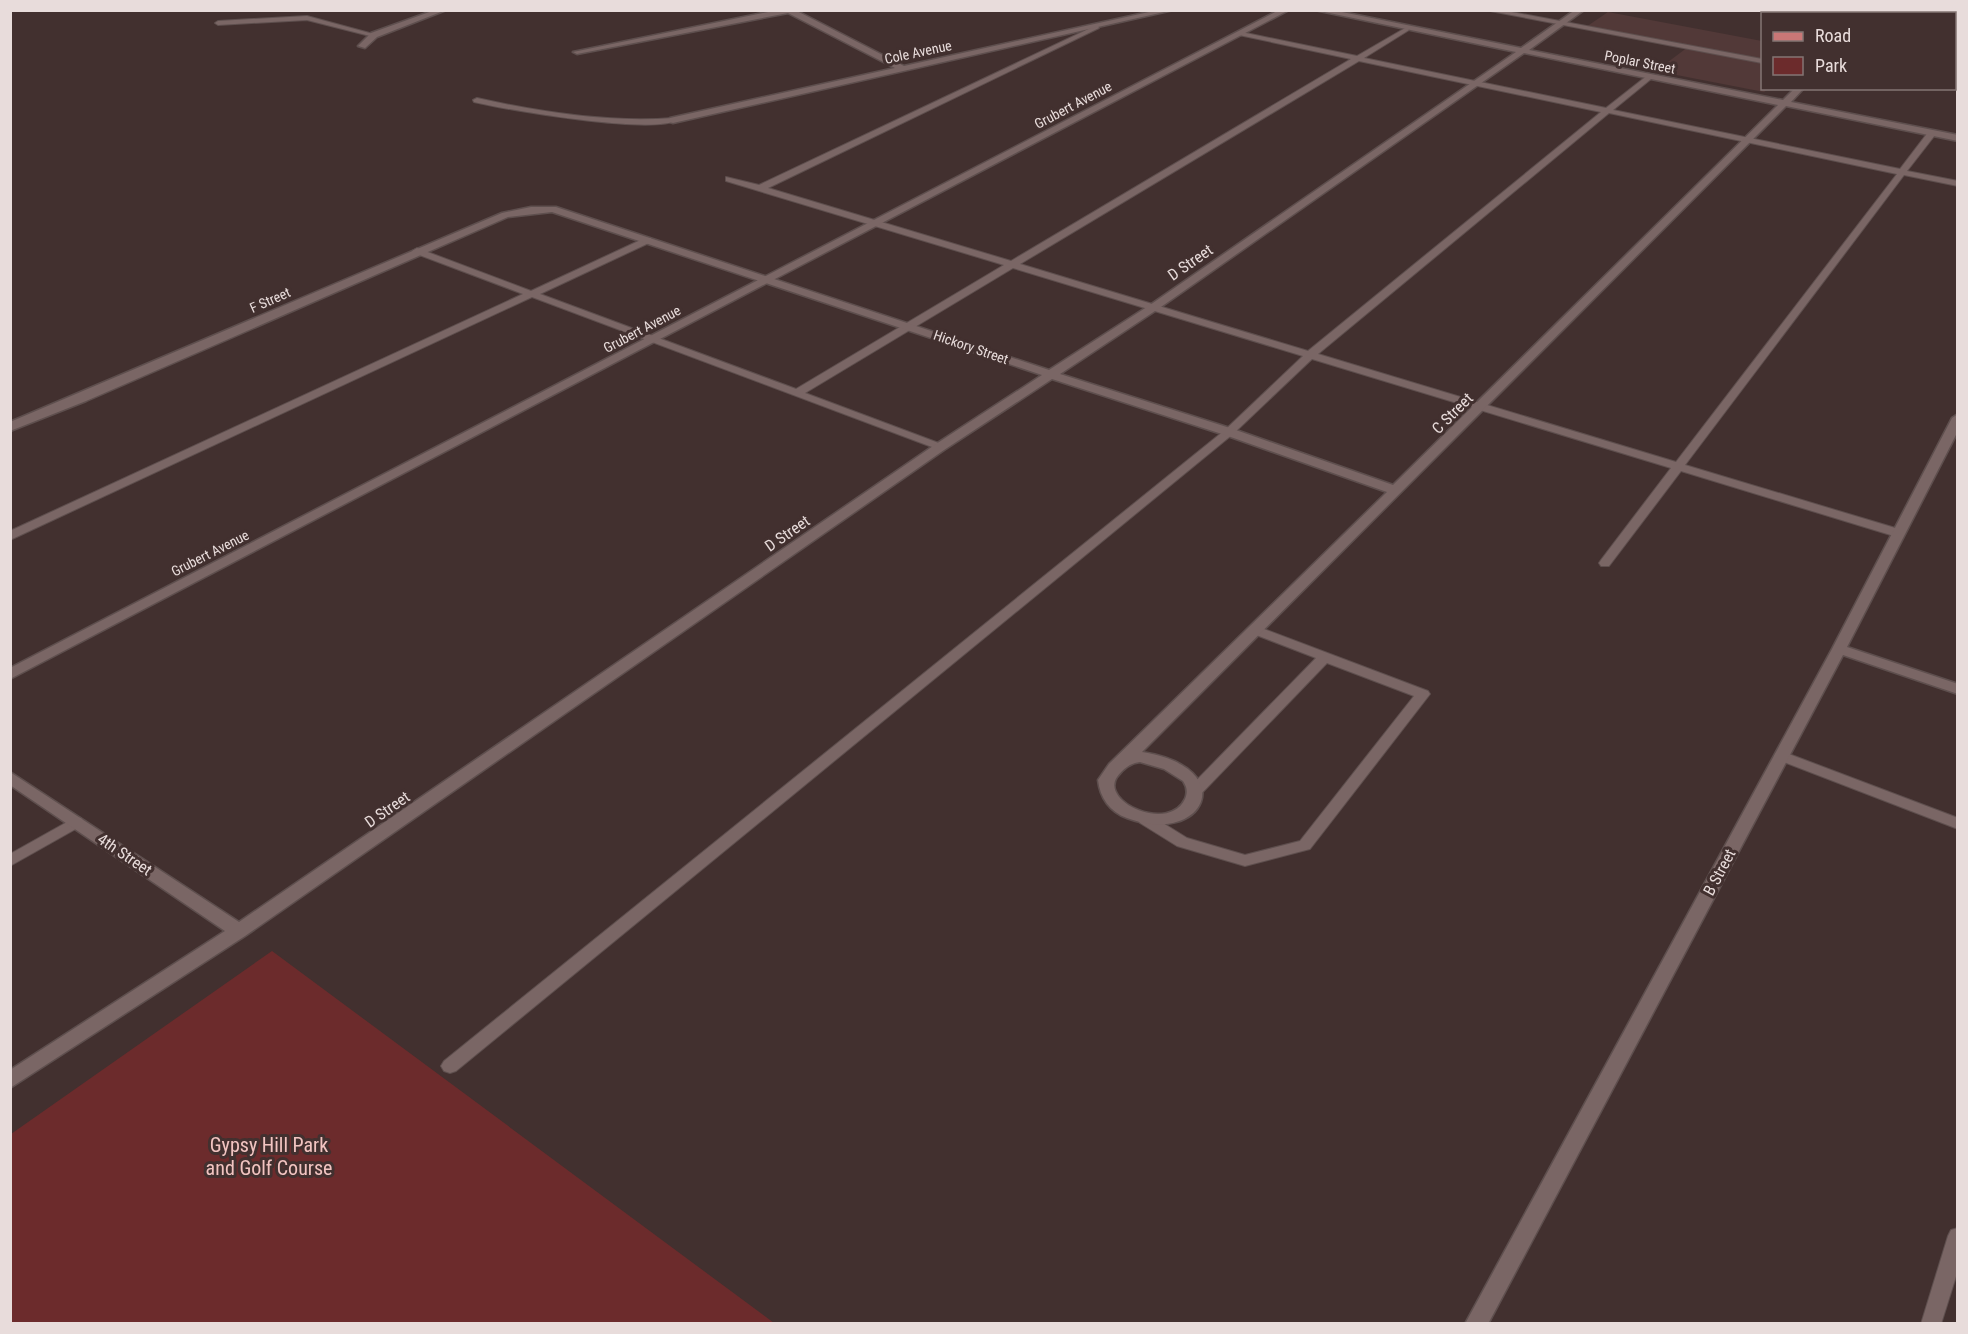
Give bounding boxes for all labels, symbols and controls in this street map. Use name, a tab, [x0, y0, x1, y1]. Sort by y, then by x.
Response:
legend	[1761, 12, 1956, 90]
text: Road	[1815, 25, 1851, 46]
street label: Cole Avenue	[883, 37, 953, 67]
street label: Poplar Street	[1603, 47, 1677, 77]
text: Park	[1815, 55, 1847, 76]
street label: Grubert Avenue	[1032, 78, 1115, 132]
street label: D Street	[1164, 240, 1217, 285]
street label: F Street	[247, 284, 293, 316]
street label: Grubert Avenue	[601, 302, 684, 356]
street label: Hickory Street	[932, 327, 1010, 367]
street label: C Street	[1428, 389, 1477, 438]
street label: D Street	[761, 511, 814, 556]
street label: Grubert Avenue	[168, 526, 252, 579]
street label: D Street	[361, 787, 414, 832]
street label: 4th Street	[94, 829, 156, 880]
street label: B Street	[1699, 846, 1740, 899]
park label: Gypsy Hill Park and Golf Course	[206, 1133, 332, 1180]

